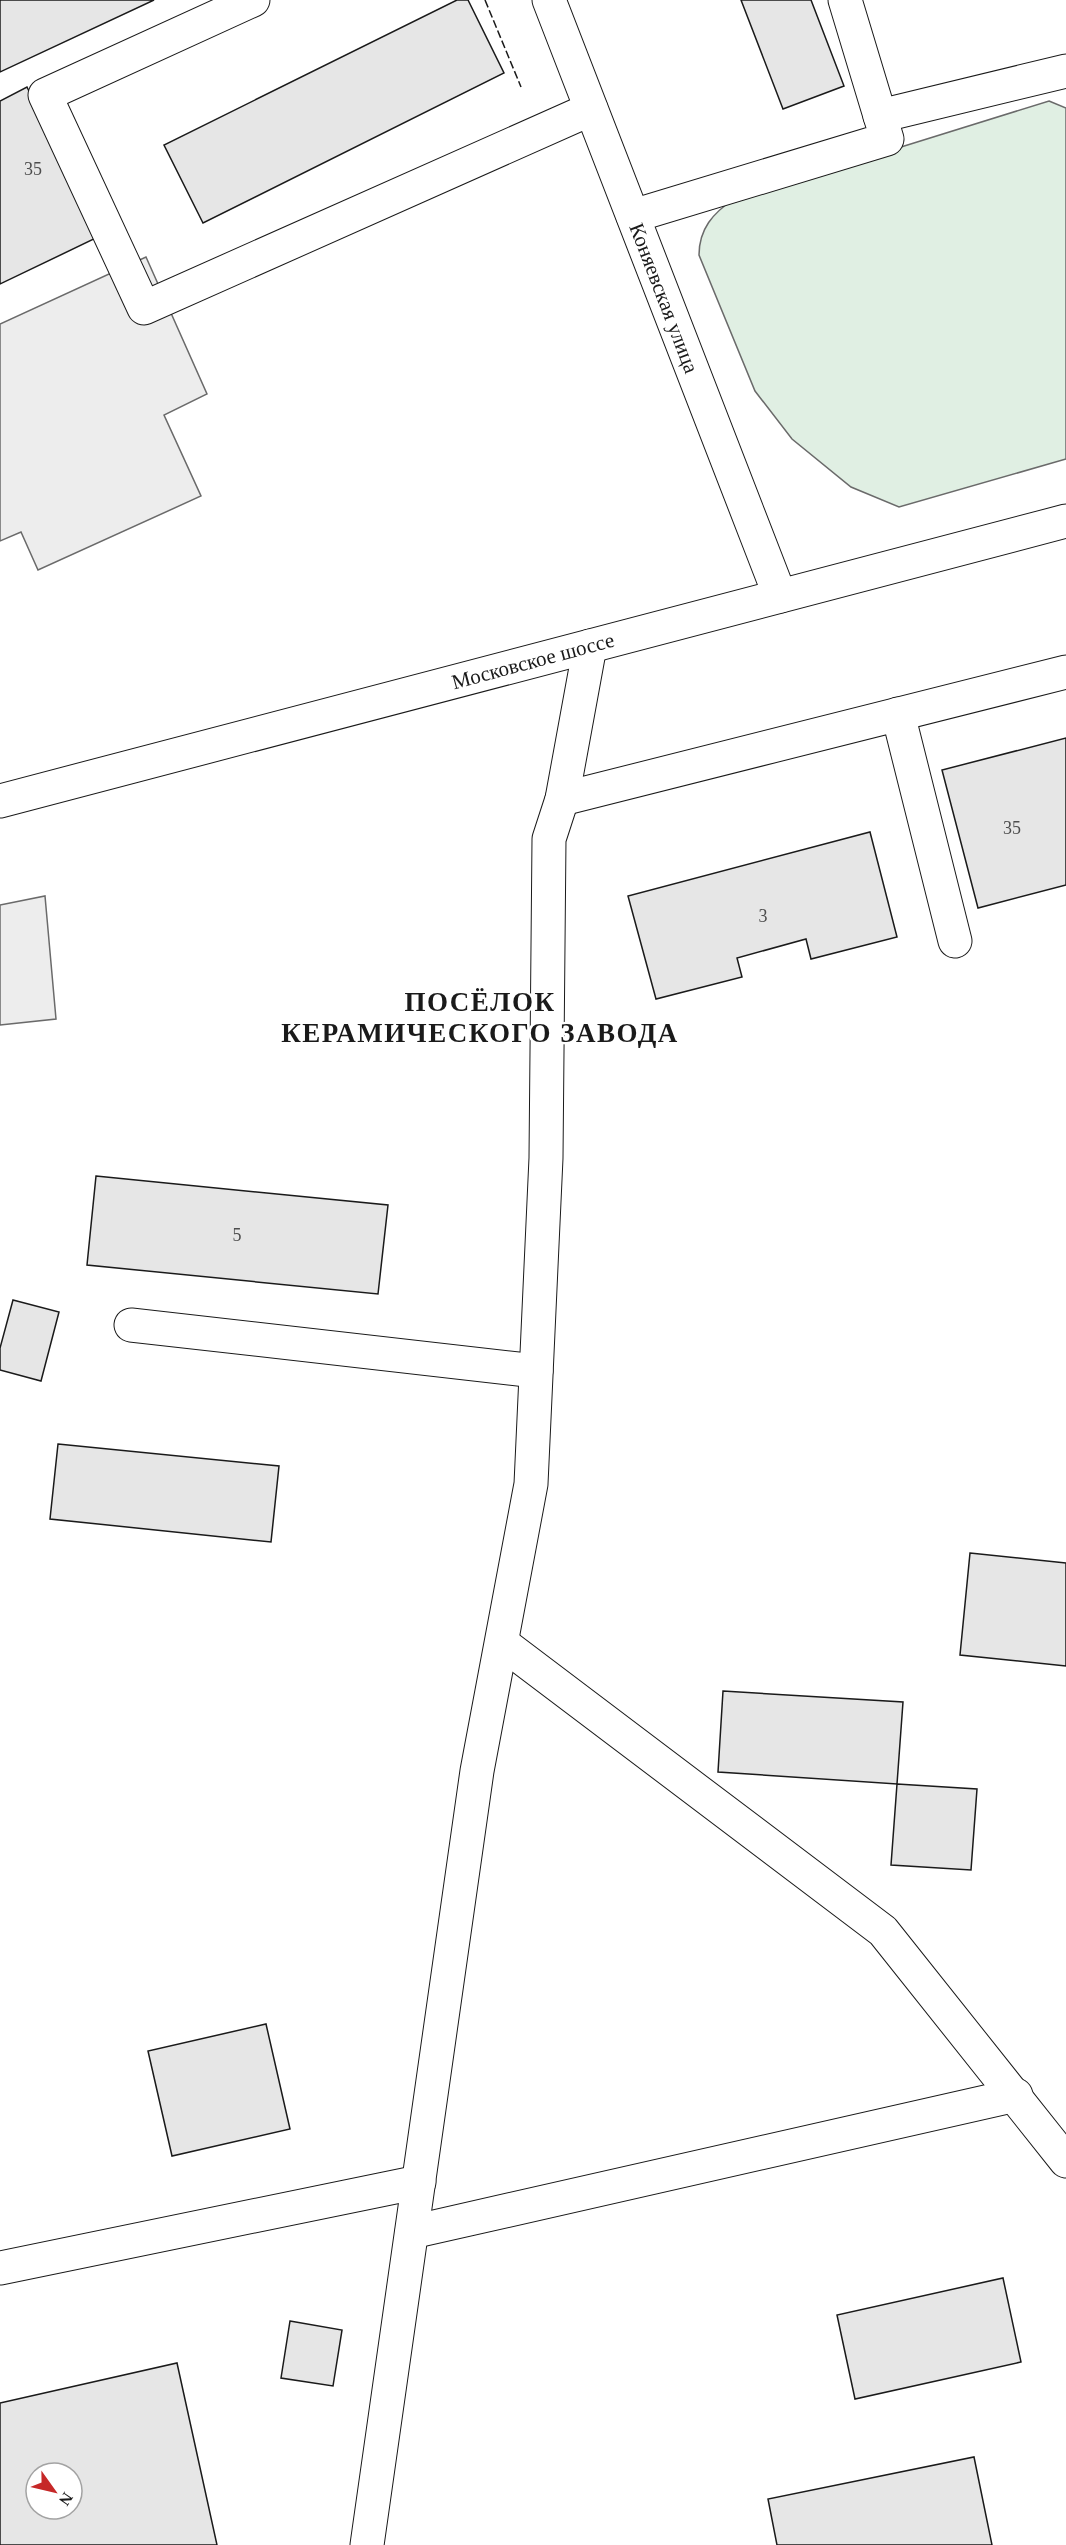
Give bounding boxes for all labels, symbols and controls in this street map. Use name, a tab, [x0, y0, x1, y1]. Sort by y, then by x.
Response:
house number: 35	[24, 159, 42, 179]
street label: Коняевская улица	[624, 220, 704, 377]
street label: Московское шоссе	[449, 628, 617, 694]
house number: 35	[1003, 818, 1021, 838]
house number: 3	[759, 906, 768, 926]
district label: ПОСЁЛОК КЕРАМИЧЕСКОГО ЗАВОДА	[281, 987, 679, 1048]
house number: 5	[233, 1225, 242, 1245]
north arrow	[24, 2461, 84, 2521]
text: N	[55, 2490, 76, 2509]

